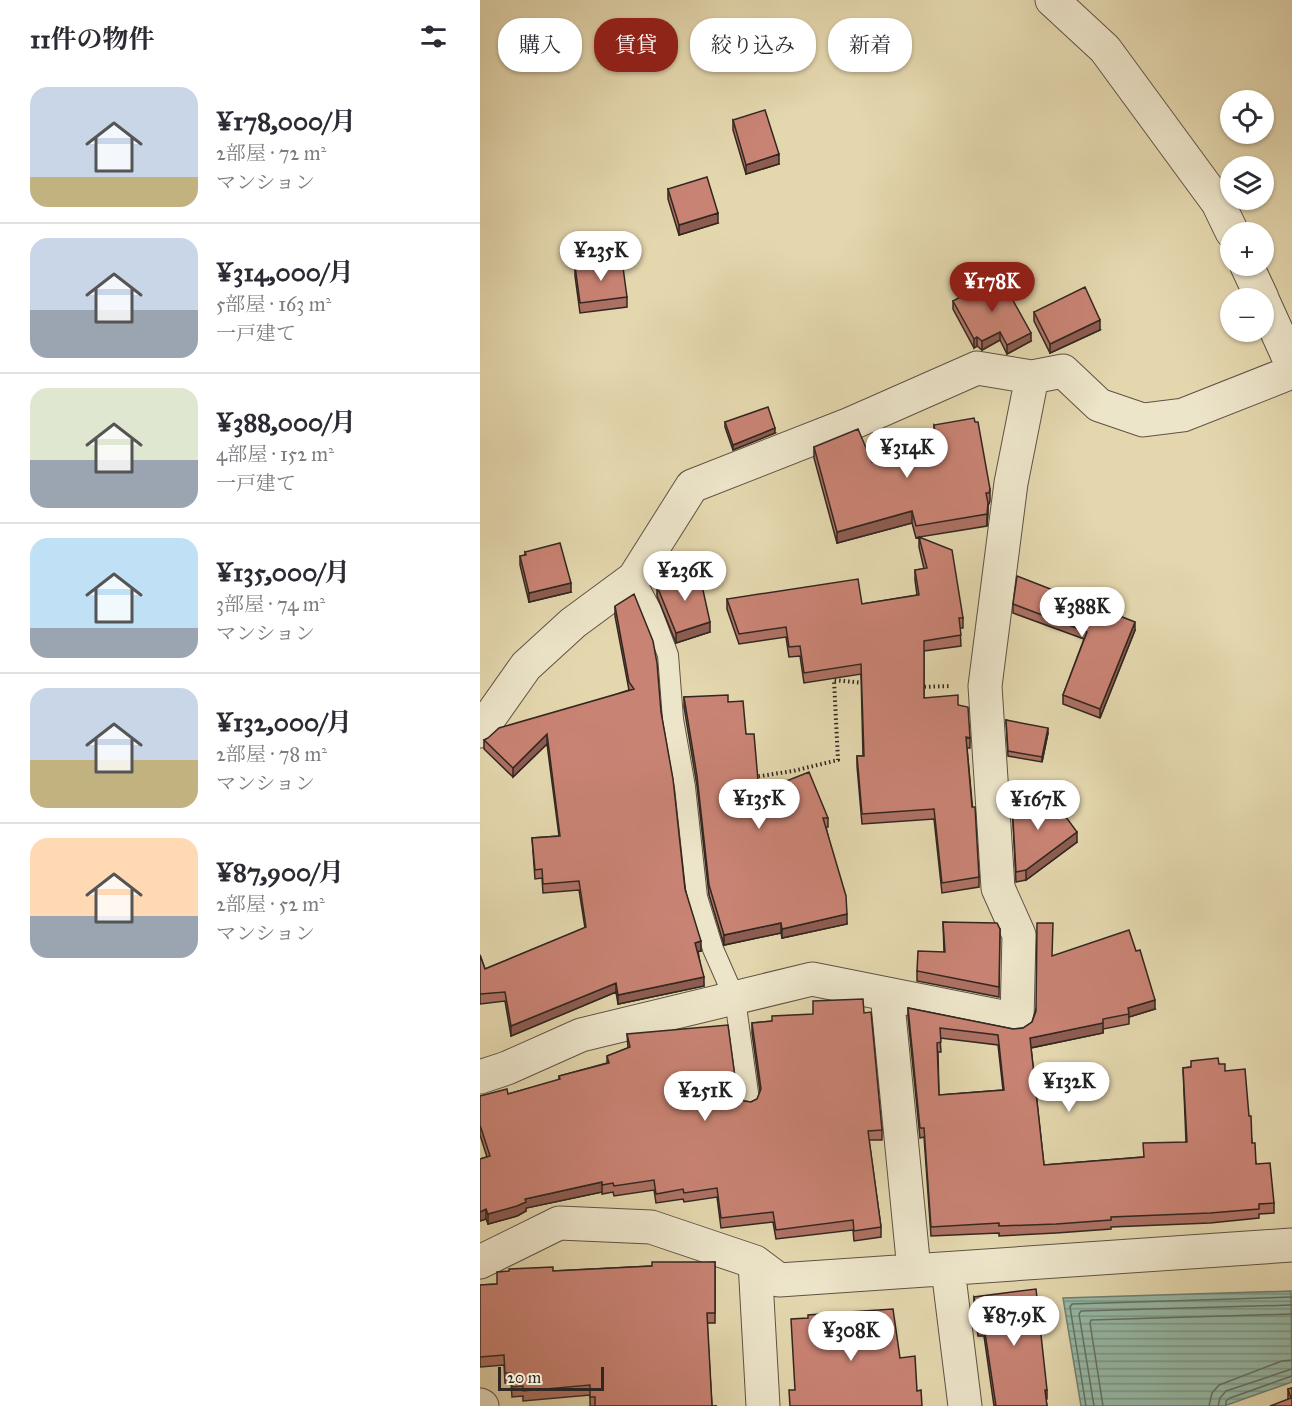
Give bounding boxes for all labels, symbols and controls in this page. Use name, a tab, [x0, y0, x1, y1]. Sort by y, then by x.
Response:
chip: 購入	[498, 18, 582, 72]
chip: 賃貸	[594, 18, 678, 72]
chip: 絞り込み	[690, 18, 816, 72]
chip: 新着	[828, 18, 912, 72]
icon: filters	[417, 20, 450, 53]
text: 11件の物件	[30, 23, 155, 55]
map controls	[1220, 90, 1274, 342]
button: locate	[1220, 90, 1274, 144]
text: ¥178,000/月	[216, 105, 356, 137]
icon: home	[78, 111, 150, 183]
text: 2部屋 · 72 m²	[216, 141, 326, 165]
button: layers	[1220, 156, 1274, 210]
text: マンション	[216, 170, 315, 194]
button: +	[1220, 222, 1274, 276]
pin: ¥235K	[559, 231, 643, 282]
text: ¥235K	[574, 238, 628, 262]
text: ¥314,000/月	[216, 256, 354, 288]
icon: home	[78, 262, 150, 334]
pin: ¥178K	[950, 262, 1034, 313]
text: ¥178K	[964, 269, 1020, 293]
button: −	[1220, 288, 1274, 342]
text: 5部屋 · 163 m²	[216, 292, 331, 316]
text: 一戸建て	[216, 321, 296, 345]
text: ¥388,000/月	[216, 406, 356, 438]
icon: home	[78, 412, 150, 484]
pin: ¥314K	[865, 428, 949, 479]
text: ¥314K	[880, 435, 934, 459]
text: 4部屋 · 152 m²	[216, 442, 334, 466]
text: 一戸建て	[216, 471, 296, 495]
pin: ¥236K	[643, 551, 727, 602]
text: ¥135,000/月	[216, 556, 350, 588]
text: ¥236K	[657, 558, 713, 582]
icon: home	[78, 562, 150, 634]
pin: ¥388K	[1040, 587, 1124, 638]
text: 3部屋 · 74 m²	[216, 592, 325, 616]
text: ¥388K	[1054, 594, 1110, 618]
text: マンション	[216, 621, 315, 645]
text: ¥132,000/月	[216, 706, 352, 738]
icon: home	[78, 712, 150, 784]
text: 2部屋 · 78 m²	[216, 742, 327, 766]
text: マンション	[216, 771, 315, 795]
pin: ¥135K	[717, 779, 801, 830]
pin: ¥167K	[996, 780, 1080, 831]
text: ¥135K	[733, 786, 785, 810]
text: ¥167K	[1010, 787, 1066, 811]
text: ¥87,900/月	[216, 856, 344, 888]
icon: home	[78, 862, 150, 934]
text: 2部屋 · 52 m²	[216, 892, 325, 916]
text: マンション	[216, 921, 315, 945]
pin: ¥132K	[1027, 1062, 1111, 1113]
text: ¥132K	[1042, 1069, 1096, 1093]
pin: ¥251K	[663, 1071, 747, 1122]
text: ¥251K	[678, 1078, 732, 1102]
pin: ¥87.9K	[965, 1296, 1063, 1347]
text: ¥87.9K	[982, 1303, 1046, 1327]
pin: ¥308K	[809, 1311, 893, 1362]
text: ¥308K	[822, 1318, 880, 1342]
scale bar	[498, 1364, 604, 1392]
text: 20 m	[507, 1368, 541, 1387]

